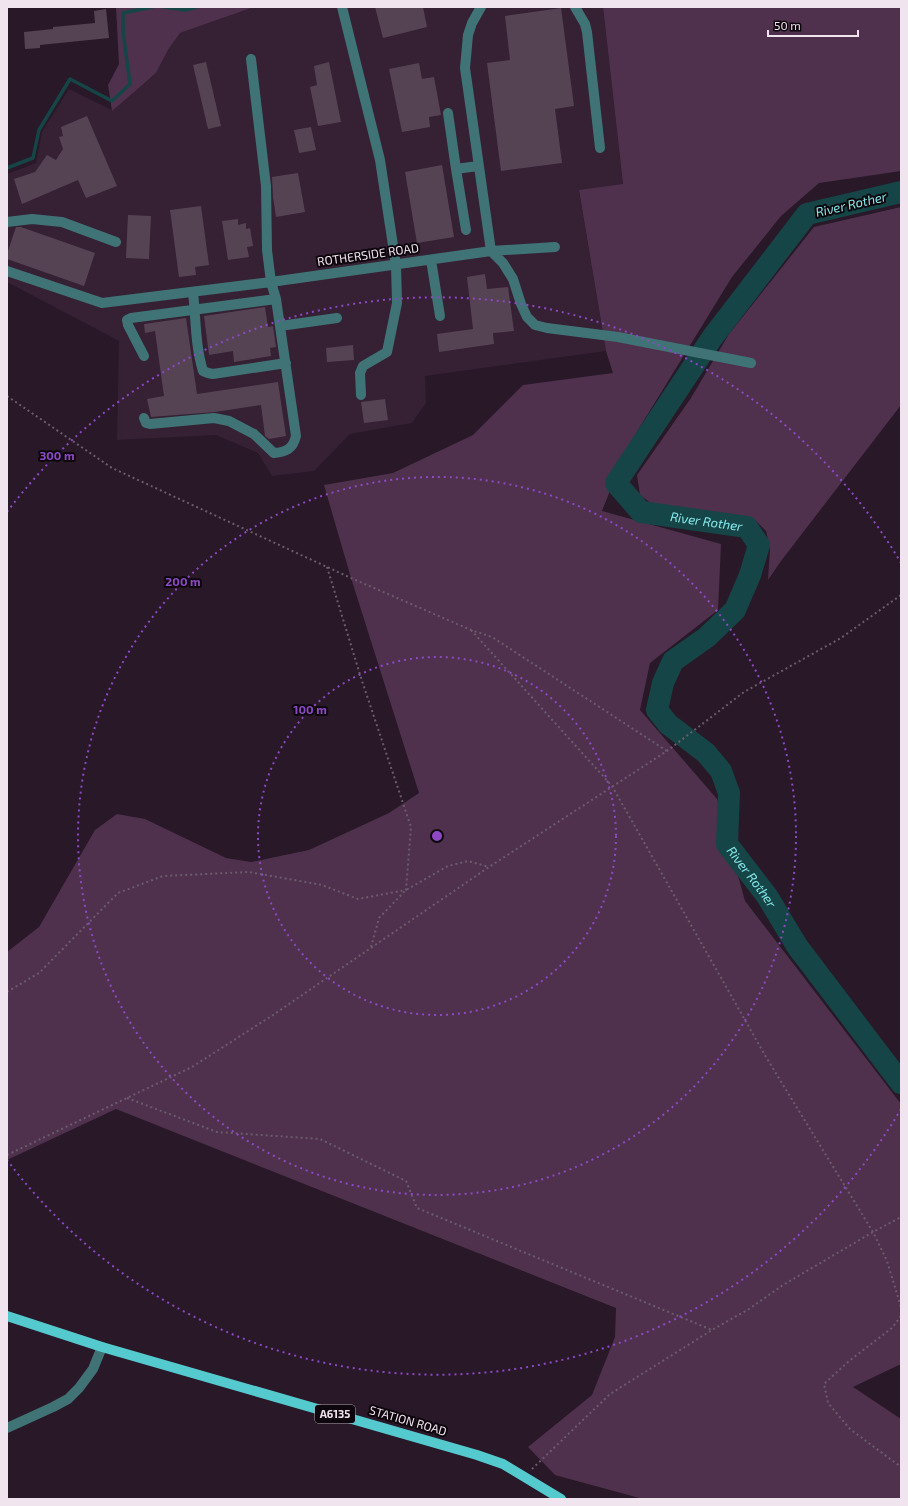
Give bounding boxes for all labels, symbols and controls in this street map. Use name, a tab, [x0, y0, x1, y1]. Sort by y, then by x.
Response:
scale bar	[768, 12, 858, 38]
text: 50 m	[774, 18, 801, 32]
water label: River Rother	[814, 188, 889, 220]
street label: ROTHERSIDE ROAD	[316, 240, 420, 268]
text: 300 m	[39, 448, 75, 462]
water label: River Rother	[669, 508, 744, 534]
text: 200 m	[165, 574, 201, 588]
text: 100 m	[293, 702, 327, 716]
centre of rings	[430, 829, 444, 843]
water label: River Rother	[724, 843, 780, 911]
street label: STATION ROAD	[368, 1402, 449, 1438]
road number: A6135	[315, 1405, 355, 1423]

